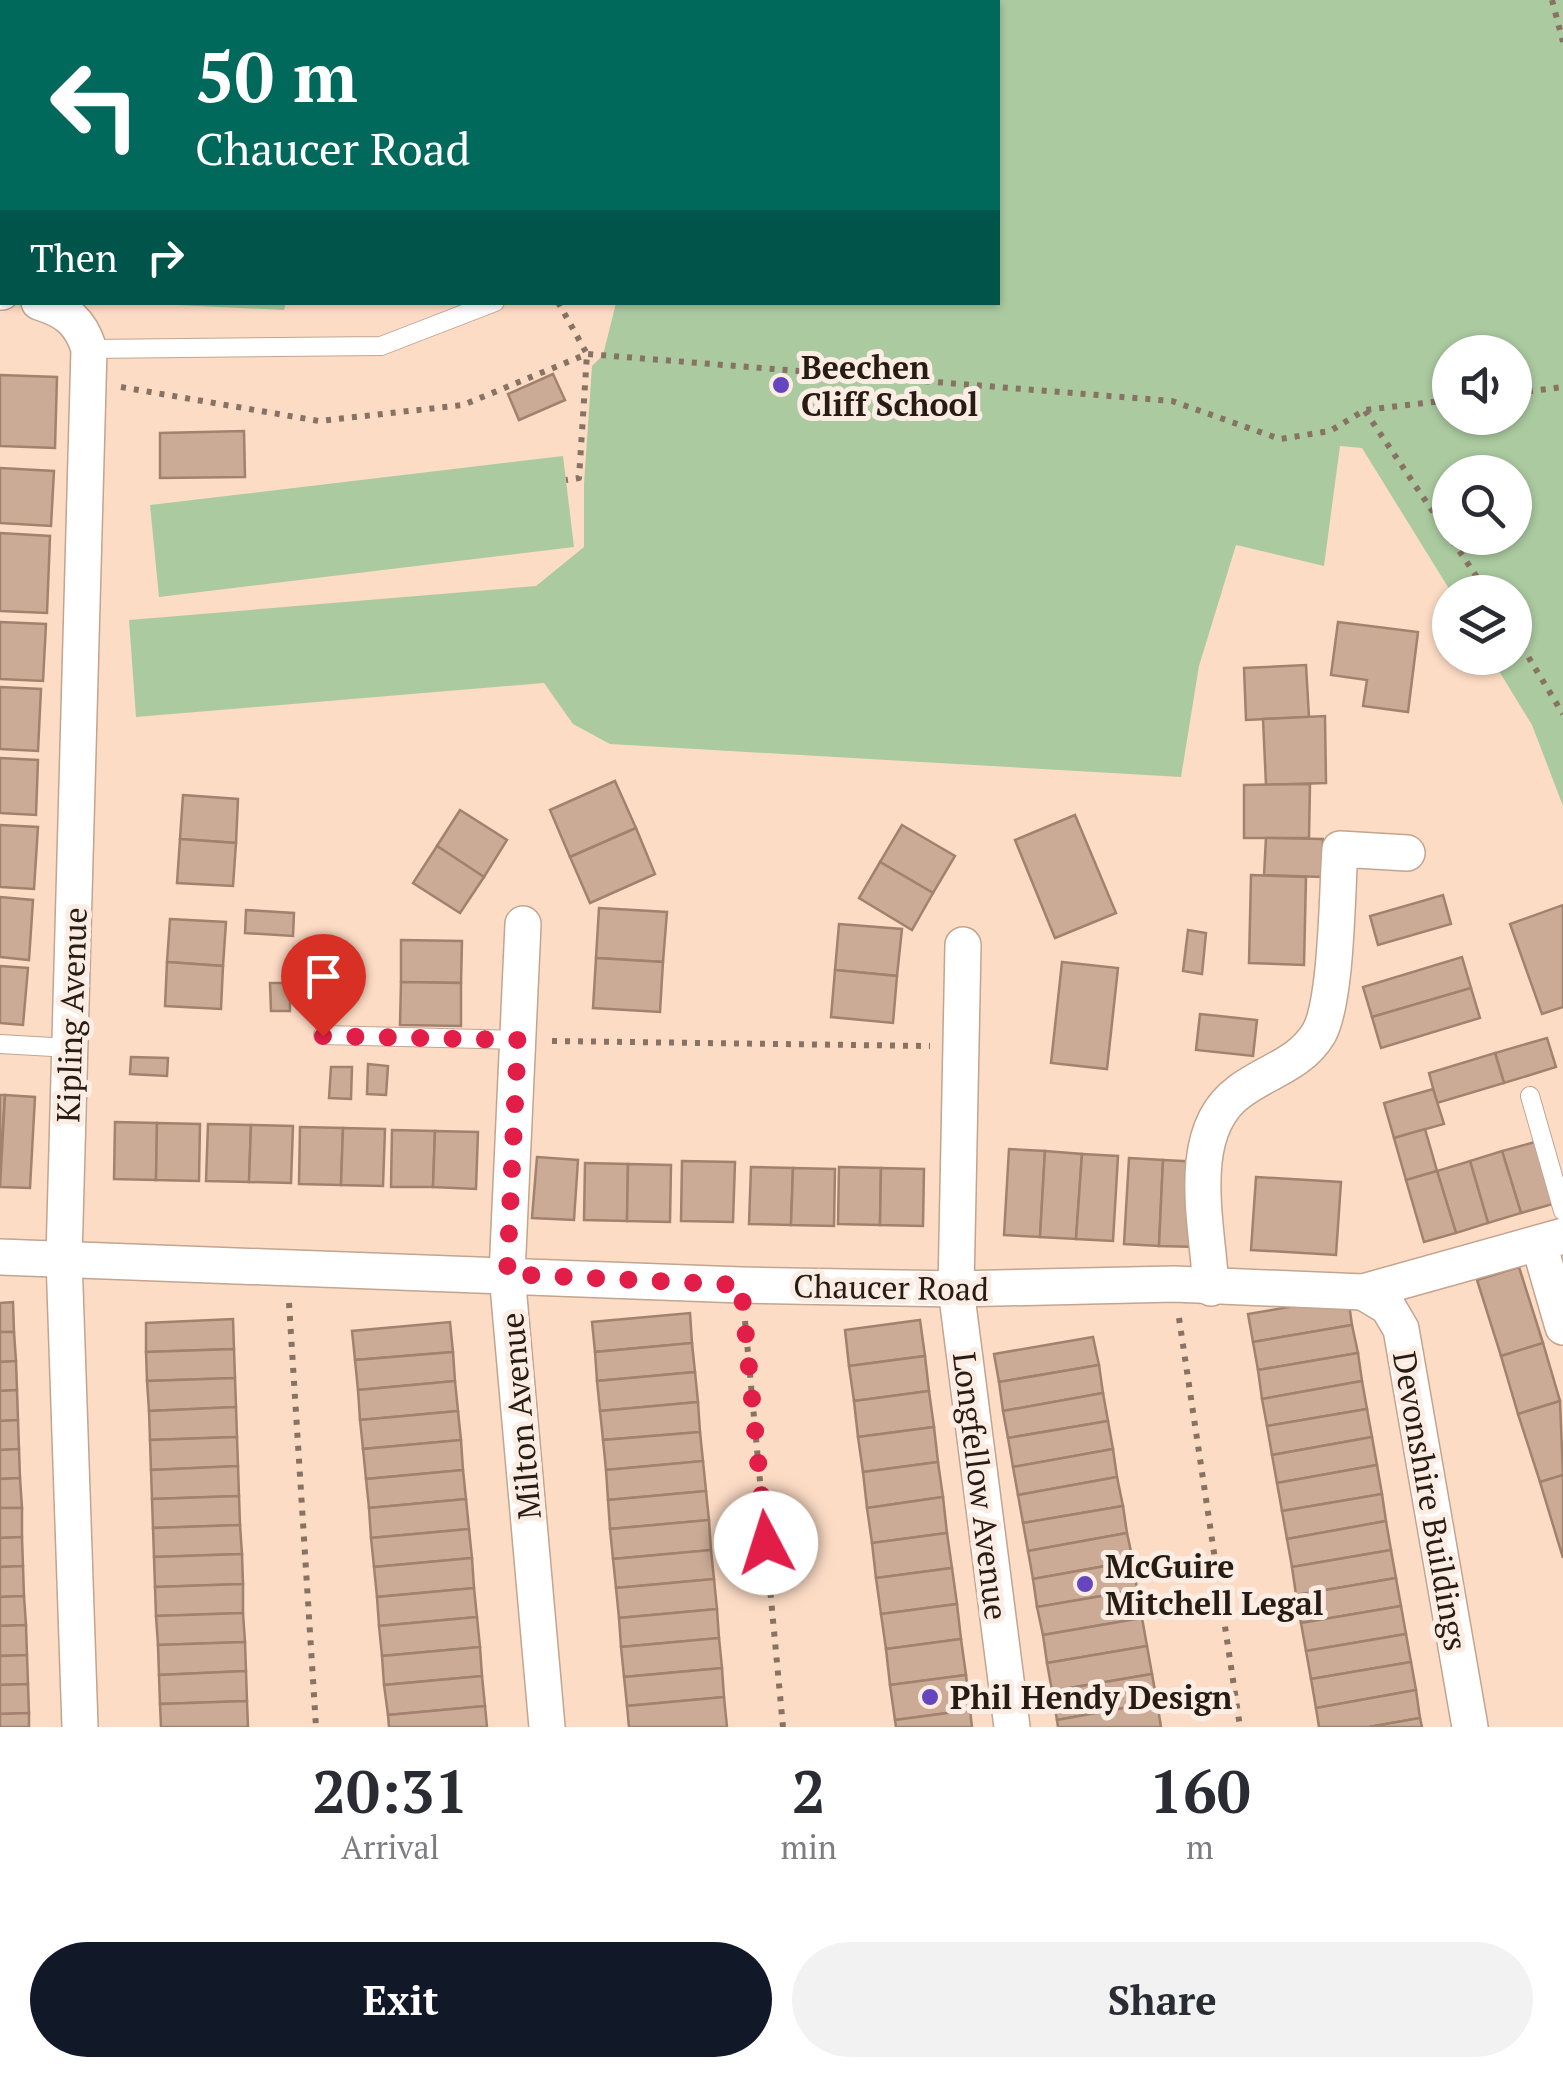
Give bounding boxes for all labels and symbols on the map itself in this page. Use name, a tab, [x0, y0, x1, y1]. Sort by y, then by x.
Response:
place label: Beechen Cliff School	[801, 346, 978, 425]
marker: Beechen Cliff School	[770, 374, 792, 396]
street label: Kipling Avenue	[46, 907, 96, 1123]
pin	[281, 934, 366, 1037]
street label: Chaucer Road	[793, 1264, 989, 1310]
street label: Milton Avenue	[490, 1311, 550, 1521]
street label: Devonshire Buildings	[1384, 1348, 1478, 1654]
street label: Longfellow Avenue	[944, 1350, 1018, 1622]
position arrow	[714, 1491, 818, 1595]
place label: McGuire Mitchell Legal	[1105, 1545, 1324, 1624]
marker: McGuire Mitchell Legal	[1074, 1573, 1096, 1595]
place label: Phil Hendy Design	[950, 1676, 1233, 1718]
marker: Phil Hendy Design	[919, 1686, 941, 1708]

